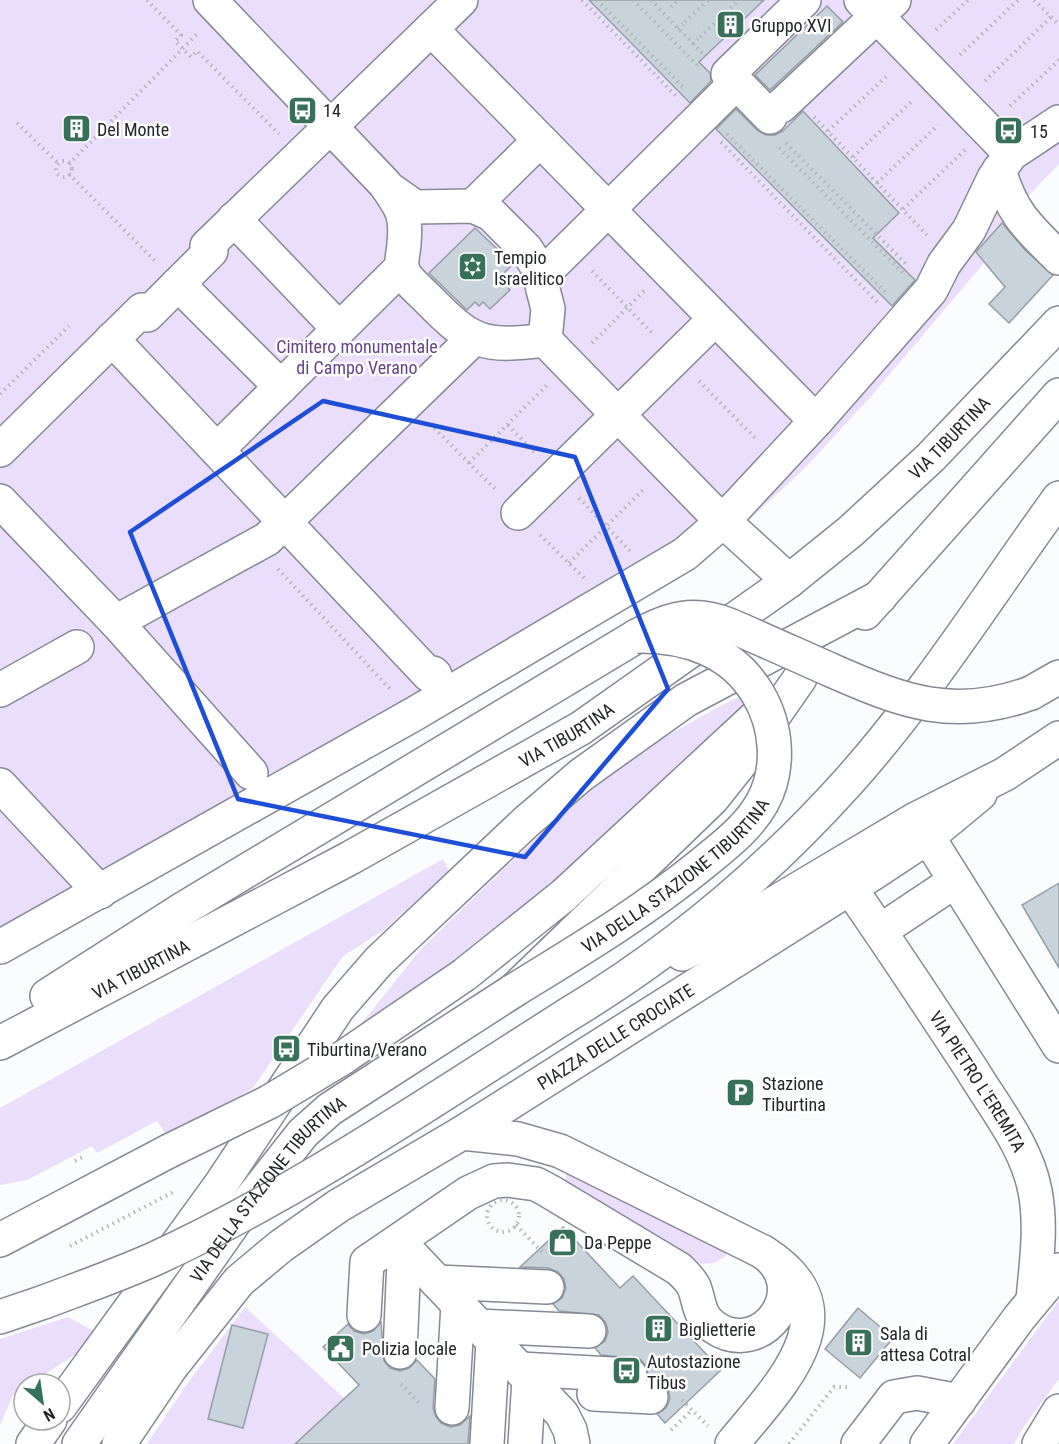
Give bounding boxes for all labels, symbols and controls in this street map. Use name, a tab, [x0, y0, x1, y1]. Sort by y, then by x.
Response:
building icon: Gruppo XVI	[714, 9, 746, 41]
place label: Gruppo XVI	[751, 15, 831, 36]
bus stop icon: 14	[286, 94, 318, 126]
place label: 14	[323, 100, 341, 121]
building icon: Del Monte	[60, 113, 92, 145]
bus stop icon: 15	[993, 115, 1025, 147]
place label: Del Monte	[97, 119, 169, 140]
place label: 15	[1030, 121, 1048, 142]
place label: Tempio Israelitico	[494, 247, 564, 289]
synagogue icon: Tempio Israelitico	[457, 251, 489, 283]
park label: Cimitero monumentale di Campo Verano	[276, 336, 438, 378]
street label: VIA TIBURTINA	[904, 391, 994, 483]
street label: VIA TIBURTINA	[515, 697, 618, 771]
street label: VIA DELLA STAZIONE TIBURTINA	[577, 794, 773, 957]
street label: VIA TIBURTINA	[88, 934, 193, 1003]
street label: PIAZZA DELLE CROCIATE	[533, 979, 697, 1093]
street label: VIA PIETRO L'EREMITA	[926, 1007, 1031, 1156]
bus stop icon: Tiburtina/Verano	[270, 1033, 302, 1065]
place label: Tiburtina/Verano	[307, 1039, 427, 1060]
place label: Stazione Tiburtina	[762, 1073, 826, 1115]
parking icon: Stazione Tiburtina	[725, 1077, 757, 1109]
street label: VIA DELLA STAZIONE TIBURTINA	[185, 1091, 350, 1286]
shop icon: Da Peppe	[547, 1226, 579, 1258]
place label: Da Peppe	[584, 1232, 652, 1253]
building icon: Biglietterie	[642, 1313, 674, 1345]
place label: Biglietterie	[679, 1319, 756, 1340]
place label: Sala di attesa Cotral	[880, 1323, 971, 1365]
building icon: Sala di attesa Cotral	[843, 1327, 875, 1359]
public building icon: Polizia locale	[325, 1332, 357, 1364]
place label: Polizia locale	[362, 1338, 457, 1359]
place label: Autostazione Tibus	[647, 1351, 741, 1393]
bus stop icon: Autostazione Tibus	[610, 1355, 642, 1387]
north arrow	[12, 1372, 72, 1432]
text: N	[40, 1404, 58, 1425]

